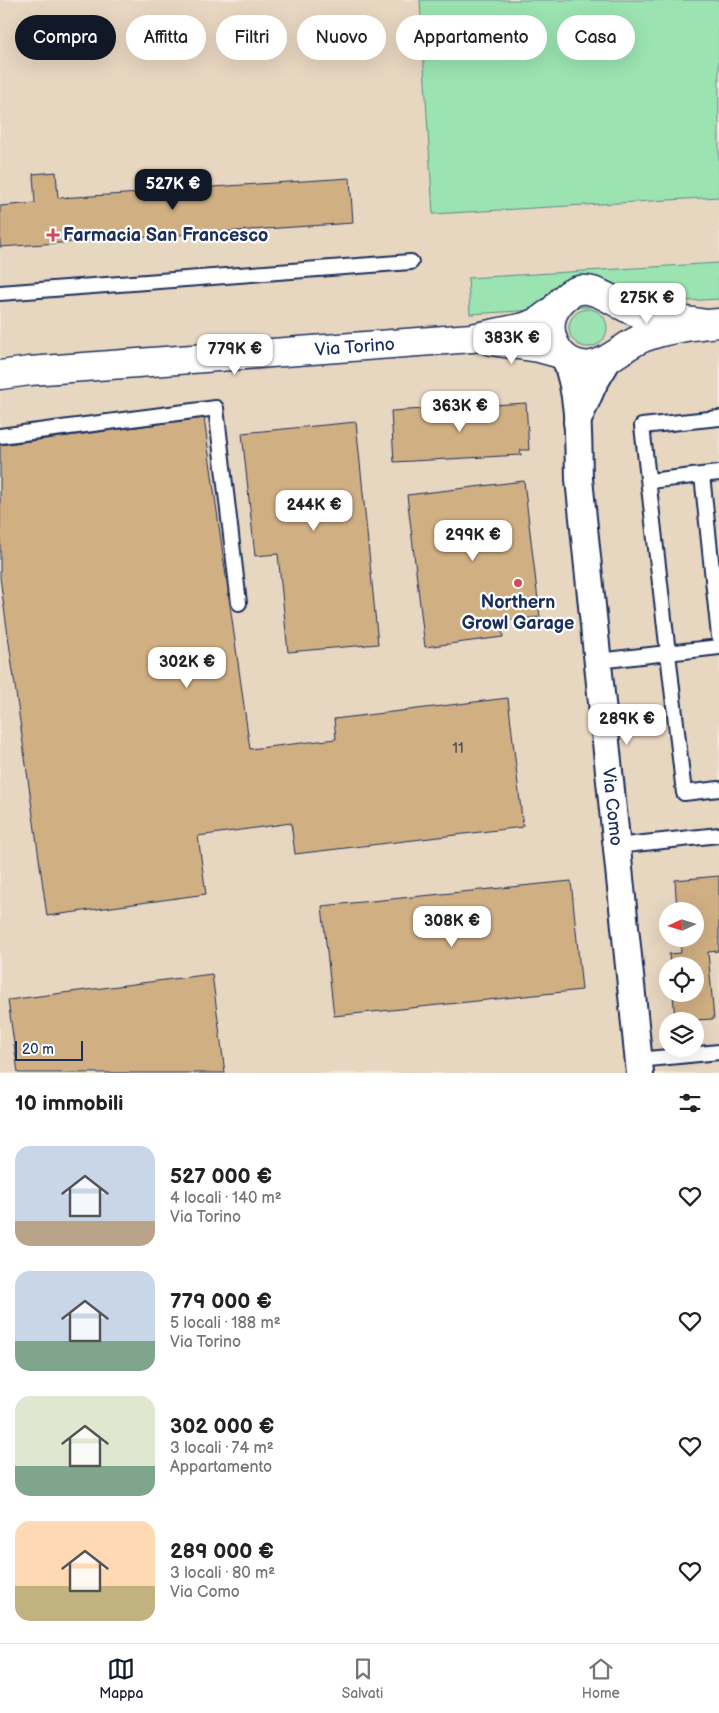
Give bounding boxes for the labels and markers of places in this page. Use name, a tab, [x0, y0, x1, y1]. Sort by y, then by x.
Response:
pin: 527K €	[132, 168, 214, 211]
place label: Farmacia San Francesco	[63, 225, 268, 246]
marker: Farmacia San Francesco	[47, 229, 59, 241]
pin: 275K €	[606, 282, 688, 325]
pin: 383K €	[471, 322, 553, 365]
pin: 779K €	[194, 334, 276, 376]
pin: 363K €	[419, 390, 501, 433]
pin: 244K €	[273, 490, 355, 532]
pin: 299K €	[432, 520, 514, 562]
marker: Northern Growl Garage	[512, 577, 524, 589]
place label: Northern Growl Garage	[462, 592, 574, 634]
pin: 302K €	[146, 646, 228, 689]
pin: 289K €	[586, 704, 668, 746]
pin: 308K €	[411, 906, 493, 948]

